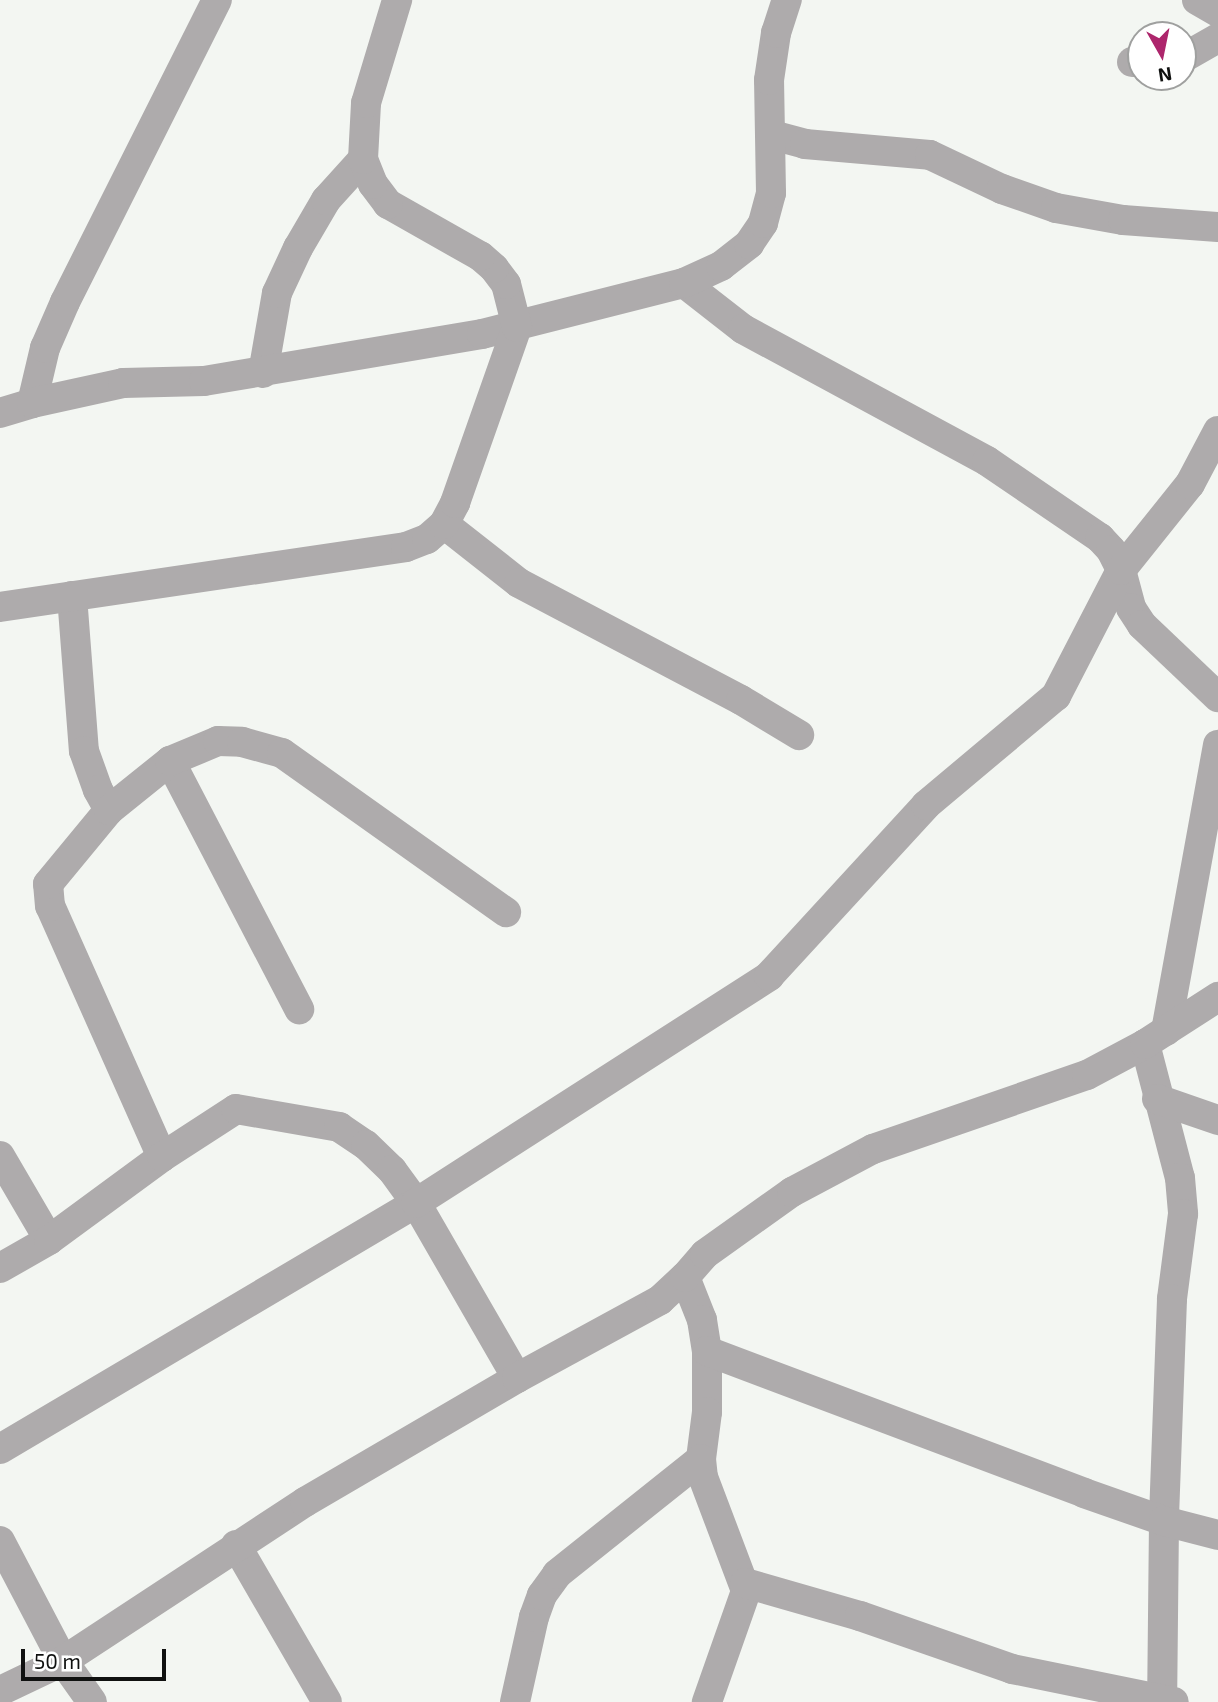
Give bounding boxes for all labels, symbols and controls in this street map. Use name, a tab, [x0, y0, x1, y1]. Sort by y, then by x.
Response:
north arrow	[1127, 21, 1197, 91]
text: N	[1156, 63, 1174, 88]
scale bar	[24, 1636, 170, 1680]
text: 50 m	[34, 1648, 81, 1673]

